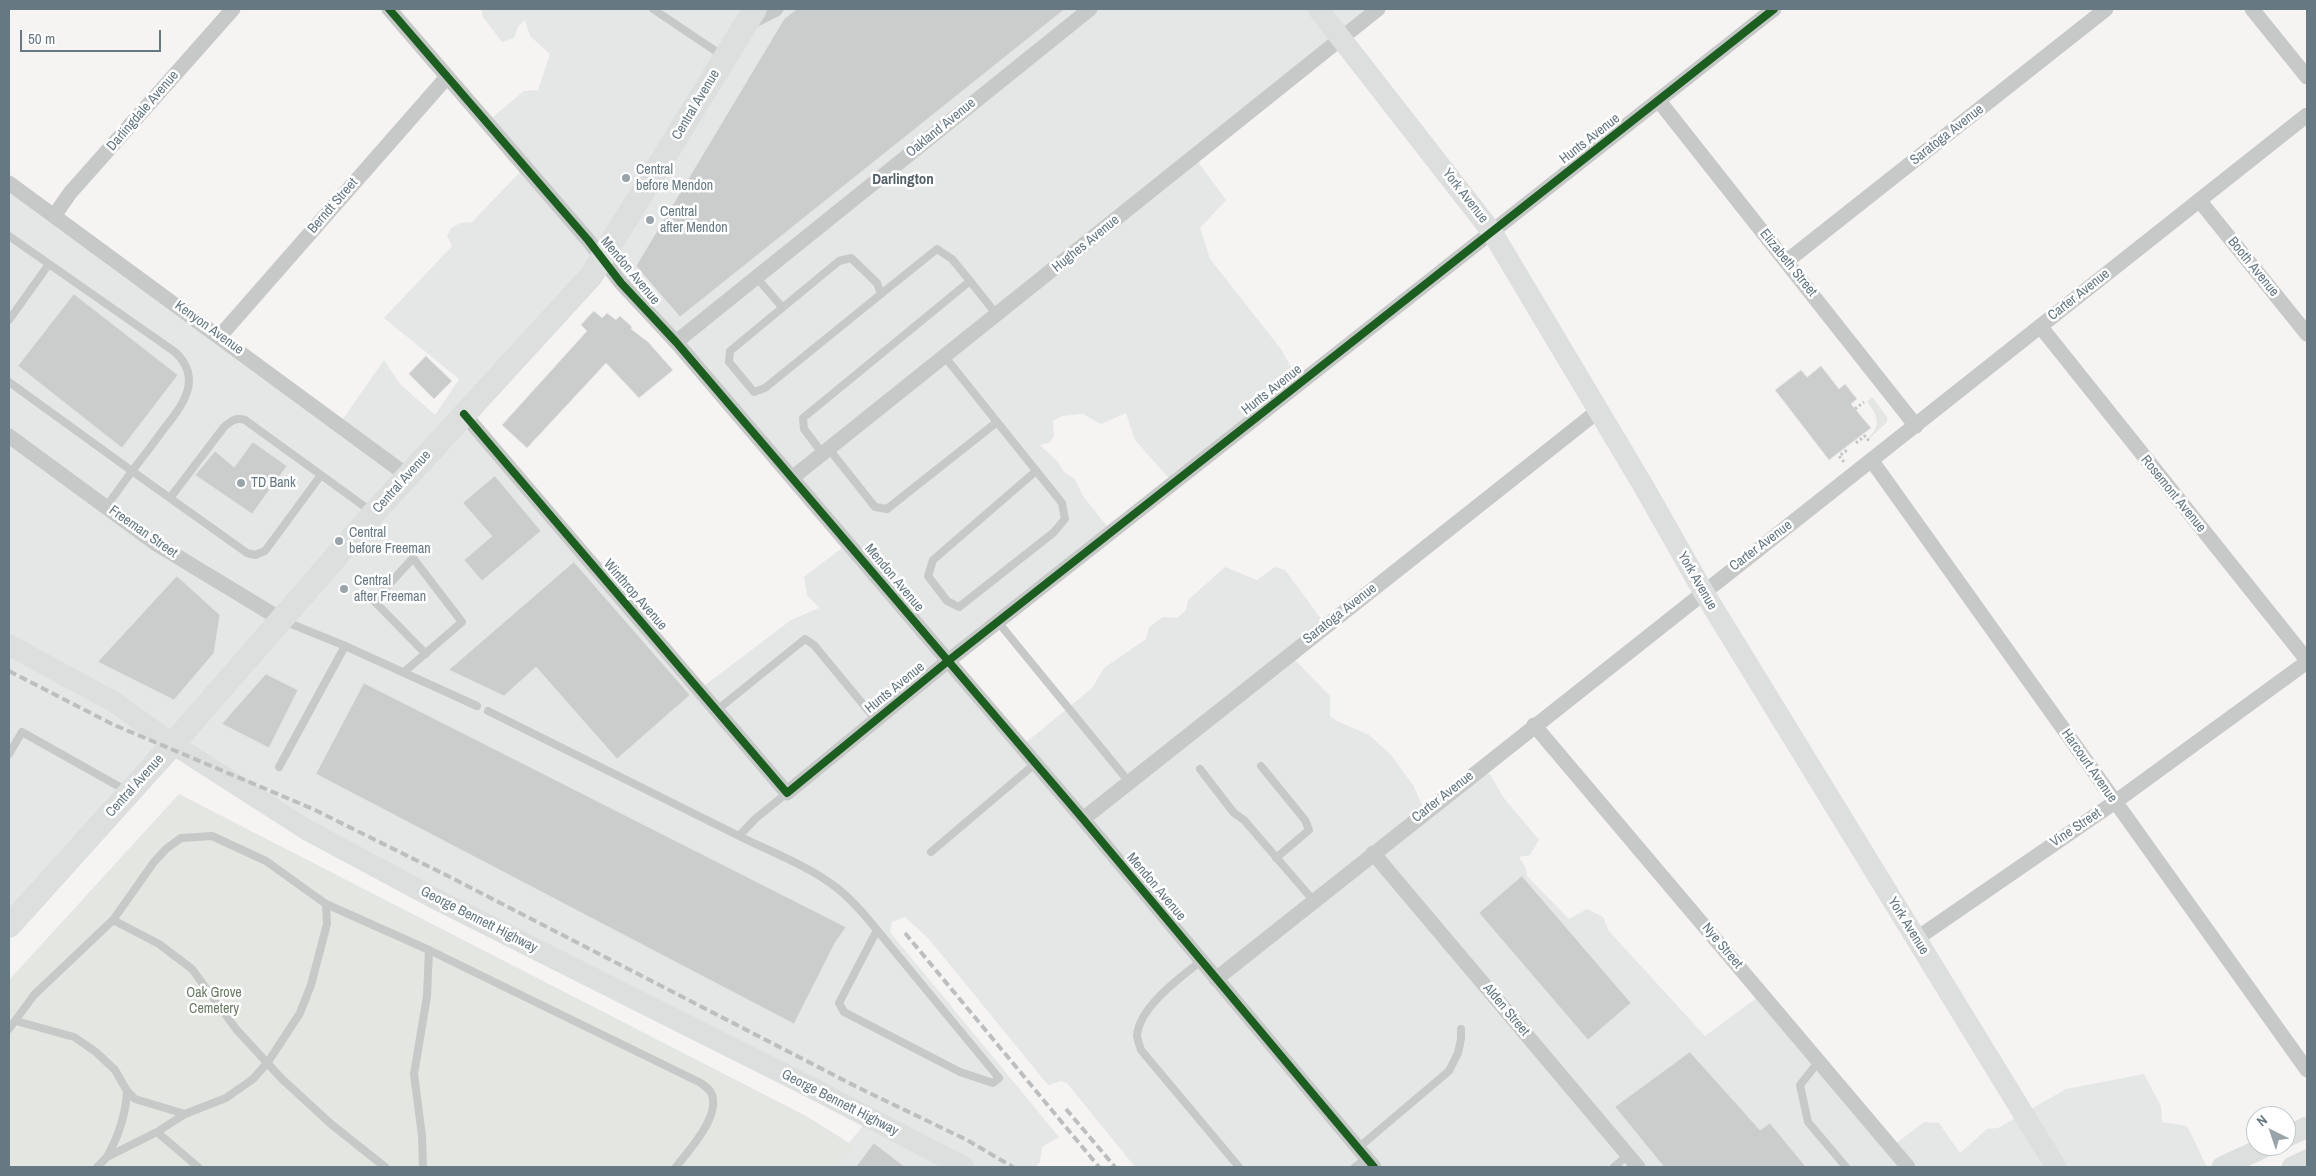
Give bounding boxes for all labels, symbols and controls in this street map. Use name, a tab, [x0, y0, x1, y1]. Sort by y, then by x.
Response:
scale bar	[22, 20, 164, 52]
text: 50 m	[28, 28, 55, 49]
street label: Central Avenue	[668, 67, 724, 143]
street label: Darlingdale Avenue	[104, 68, 182, 154]
street label: Oakland Avenue	[903, 95, 979, 161]
street label: Saratoga Avenue	[1907, 101, 1987, 169]
street label: Hunts Avenue	[1556, 110, 1624, 168]
place label: Central before Mendon	[636, 162, 713, 194]
street label: York Avenue	[1438, 165, 1492, 227]
district label: Darlington	[872, 171, 934, 189]
marker: Central before Mendon	[620, 172, 632, 184]
street label: Berndt Street	[304, 175, 362, 237]
place label: Central after Mendon	[660, 204, 728, 236]
street label: Hughes Avenue	[1049, 212, 1123, 276]
marker: Central after Mendon	[644, 214, 656, 226]
street label: Elizabeth Street	[1756, 226, 1820, 300]
street label: Mendon Avenue	[597, 234, 663, 308]
street label: Booth Avenue	[2224, 234, 2282, 300]
street label: Carter Avenue	[2045, 266, 2113, 324]
street label: Kenyon Avenue	[171, 297, 247, 359]
street label: Hunts Avenue	[1238, 361, 1306, 419]
street label: Central Avenue	[369, 447, 435, 517]
street label: Rosemont Avenue	[2137, 452, 2209, 536]
place label: TD Bank	[251, 475, 296, 491]
marker: TD Bank	[235, 477, 247, 489]
street label: Freeman Street	[106, 502, 180, 562]
street label: Carter Avenue	[1726, 517, 1796, 575]
place label: Central before Freeman	[349, 525, 431, 558]
marker: Central before Freeman	[333, 535, 345, 547]
street label: Mendon Avenue	[861, 541, 927, 615]
street label: York Avenue	[1674, 549, 1720, 613]
street label: Winthrop Avenue	[600, 556, 670, 634]
place label: Central after Freeman	[354, 573, 426, 606]
street label: Saratoga Avenue	[1300, 580, 1380, 648]
marker: Central after Freeman	[338, 583, 350, 595]
street label: Hunts Avenue	[862, 659, 928, 717]
street label: Harcourt Avenue	[2057, 726, 2121, 806]
street label: Central Avenue	[102, 751, 168, 821]
street label: Carter Avenue	[1409, 768, 1477, 826]
street label: Vine Street	[2048, 805, 2104, 851]
street label: Mendon Avenue	[1123, 850, 1189, 924]
street label: George Bennett Highway	[418, 883, 540, 957]
street label: York Avenue	[1884, 894, 1932, 958]
street label: Nye Street	[1698, 920, 1746, 972]
street label: Alden Street	[1479, 980, 1533, 1040]
park label: Oak Grove Cemetery	[186, 985, 242, 1018]
street label: George Bennett Highway	[779, 1066, 901, 1140]
north arrow	[2246, 1106, 2296, 1156]
text: N	[2253, 1111, 2271, 1130]

